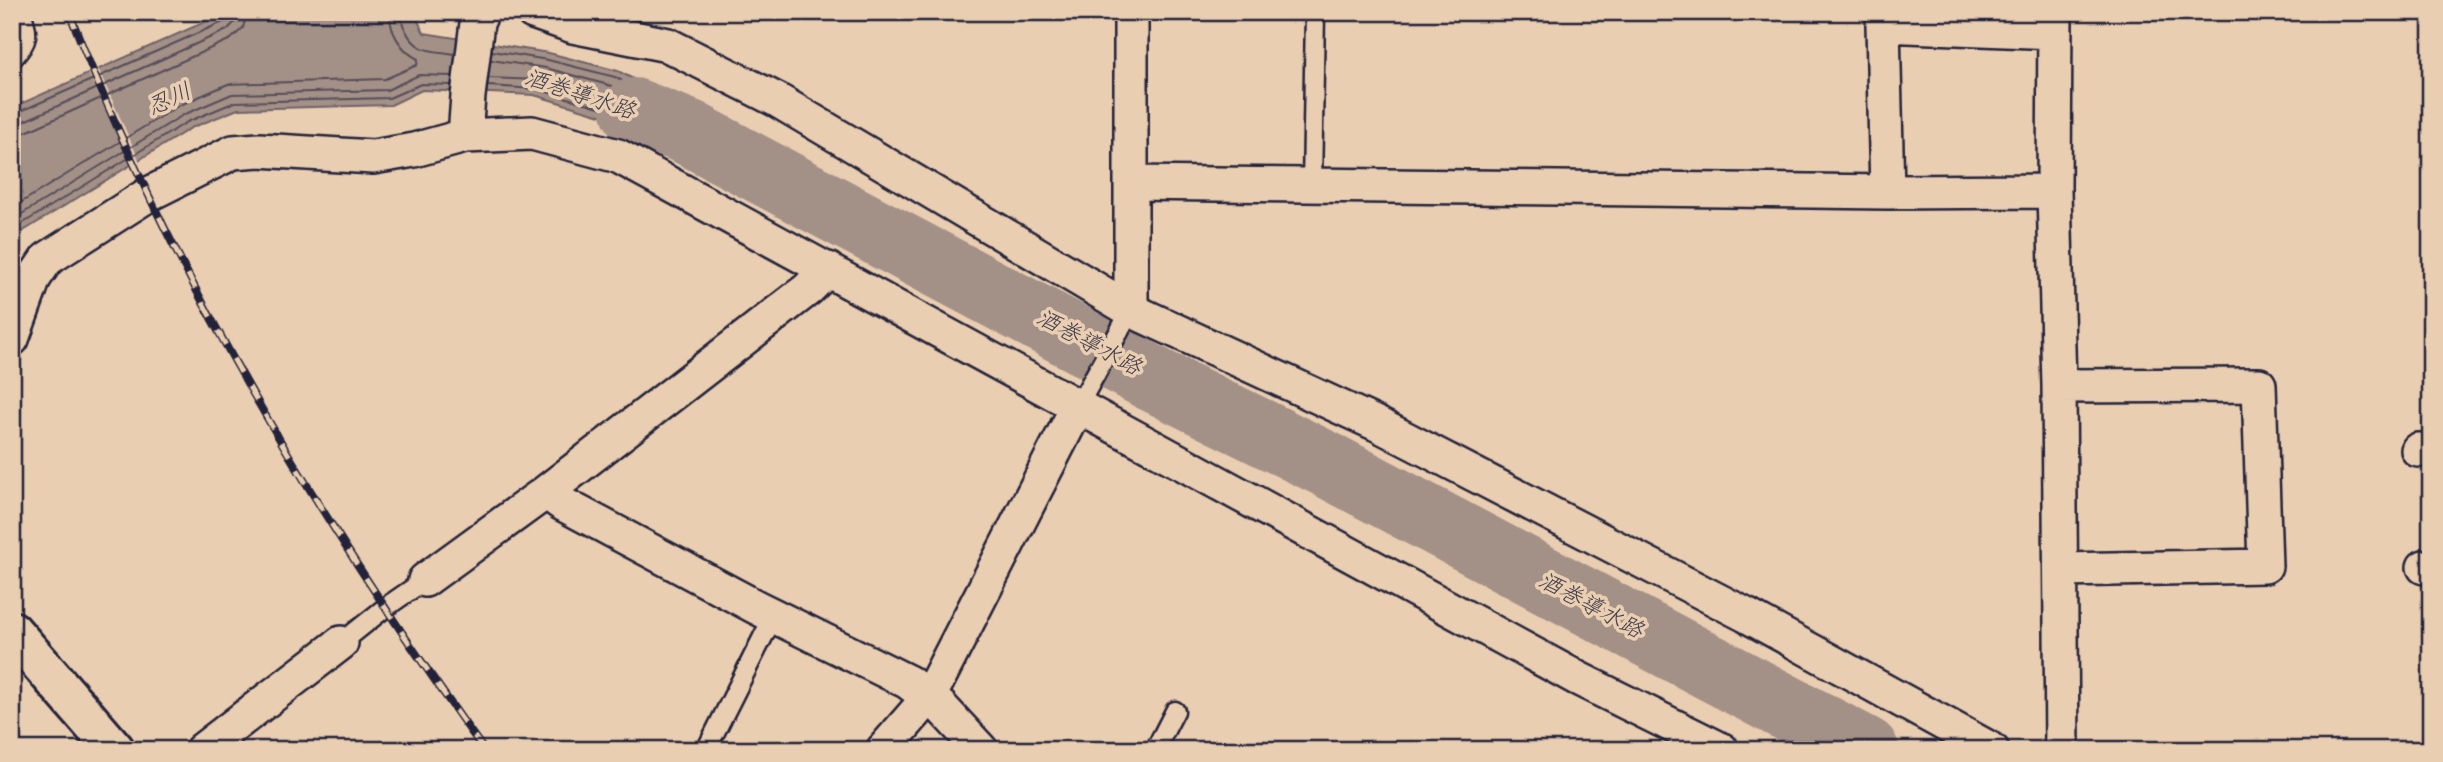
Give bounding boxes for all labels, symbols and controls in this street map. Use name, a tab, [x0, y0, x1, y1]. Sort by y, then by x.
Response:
water label: 酒巻導水路	[521, 62, 641, 126]
water label: 忍川	[142, 76, 196, 122]
water label: 酒巻導水路	[1031, 302, 1148, 383]
water label: 酒巻導水路	[1533, 565, 1650, 646]

